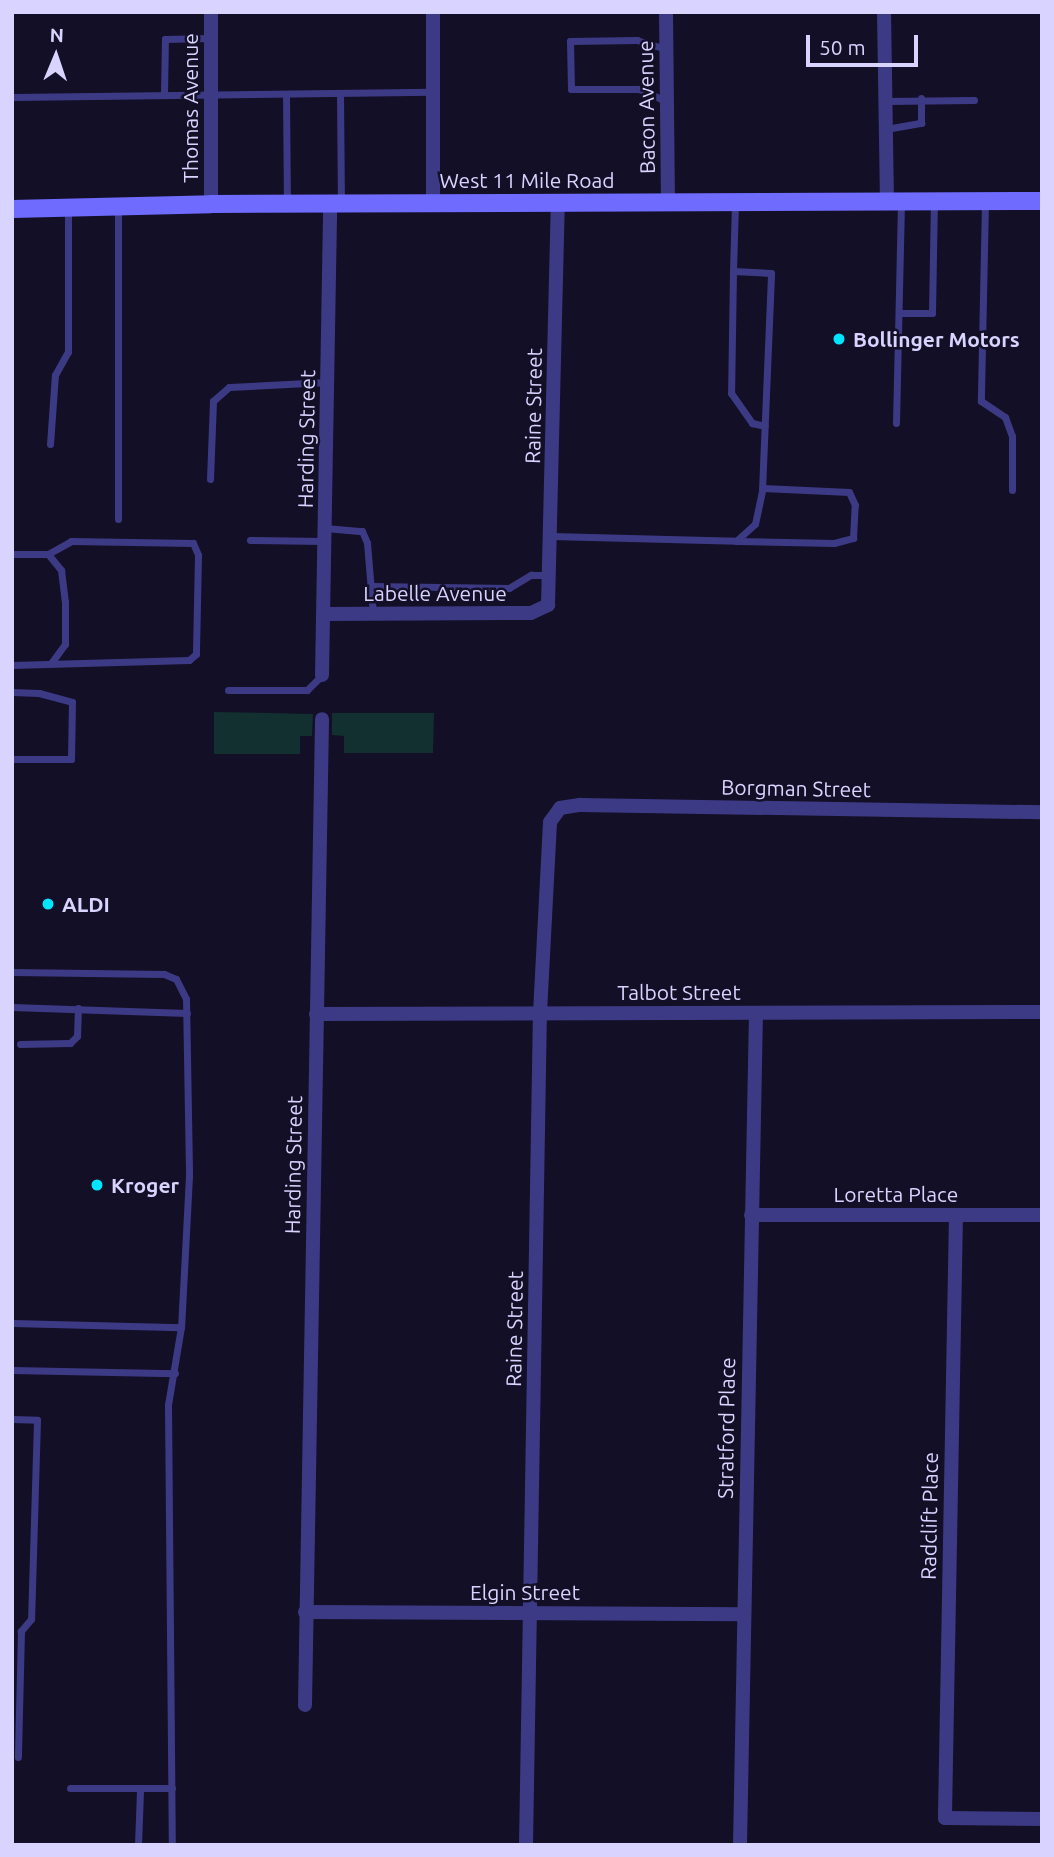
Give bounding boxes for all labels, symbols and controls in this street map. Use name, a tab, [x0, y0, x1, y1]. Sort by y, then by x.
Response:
north arrow	[21, 21, 91, 91]
scale bar	[809, 21, 921, 65]
text: N	[49, 24, 64, 46]
street label: Thomas Avenue	[177, 33, 203, 183]
text: 50 m	[819, 35, 866, 59]
street label: Bacon Avenue	[632, 40, 660, 174]
street label: West 11 Mile Road	[439, 167, 615, 193]
place label: Bollinger Motors	[853, 326, 1020, 352]
marker: Bollinger Motors	[831, 331, 847, 347]
street label: Raine Street	[519, 348, 547, 464]
street label: Harding Street	[292, 370, 320, 508]
street label: Labelle Avenue	[363, 580, 507, 606]
street label: Borgman Street	[721, 774, 871, 802]
place label: ALDI	[62, 891, 110, 917]
marker: ALDI	[40, 896, 56, 912]
street label: Talbot Street	[617, 979, 741, 1005]
street label: Harding Street	[279, 1096, 307, 1234]
place label: Kroger	[111, 1172, 179, 1198]
marker: Kroger	[89, 1177, 105, 1193]
street label: Loretta Place	[834, 1181, 958, 1207]
street label: Raine Street	[500, 1271, 528, 1387]
street label: Stratford Place	[712, 1357, 740, 1499]
street label: Radclift Place	[915, 1452, 943, 1580]
street label: Elgin Street	[470, 1579, 580, 1605]

